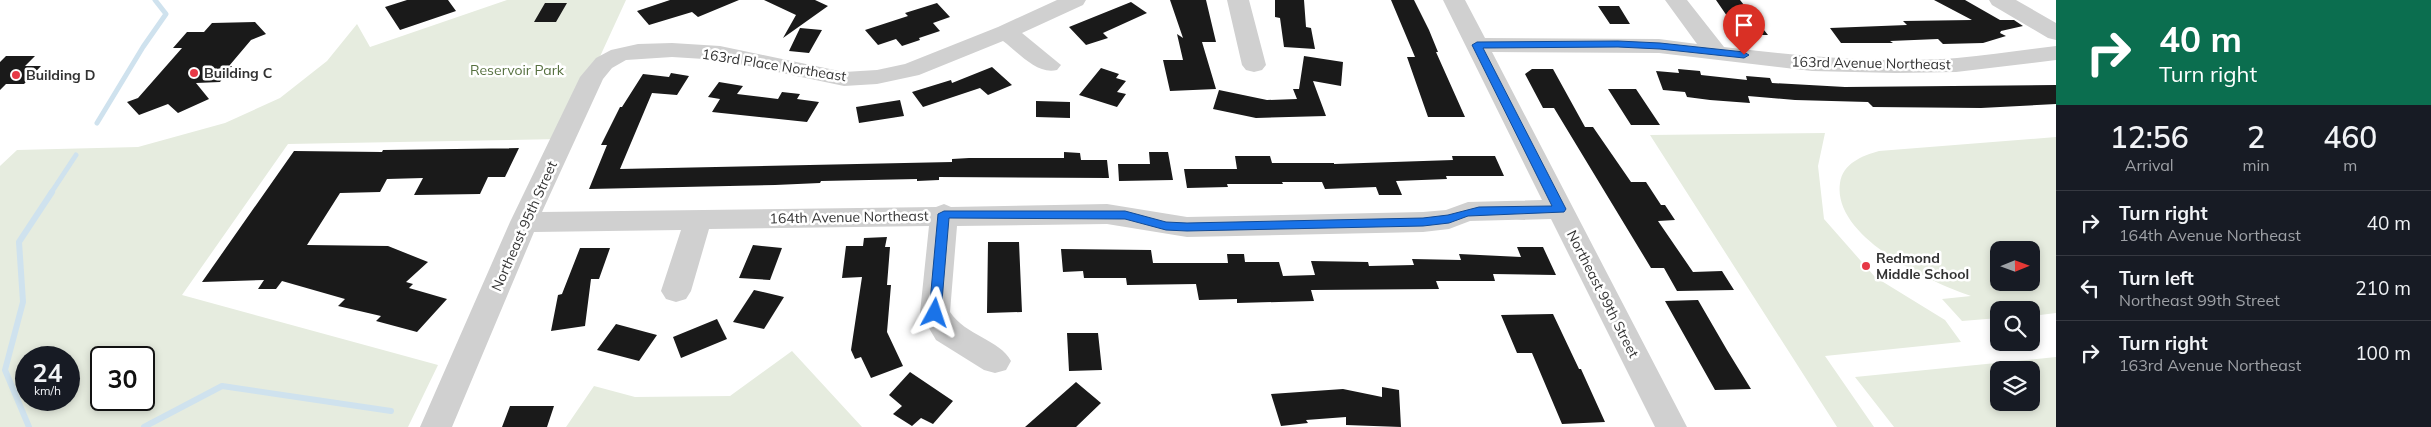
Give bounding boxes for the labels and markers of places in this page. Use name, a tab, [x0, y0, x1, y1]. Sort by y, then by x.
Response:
pin	[1723, 4, 1765, 55]
place label: Building C	[204, 64, 272, 82]
place label: Building D	[26, 66, 95, 84]
marker: Building C	[188, 67, 200, 79]
marker: Building D	[10, 69, 22, 81]
place label: Redmond Middle School	[1876, 249, 1969, 283]
marker: Redmond Middle School	[1860, 260, 1872, 272]

